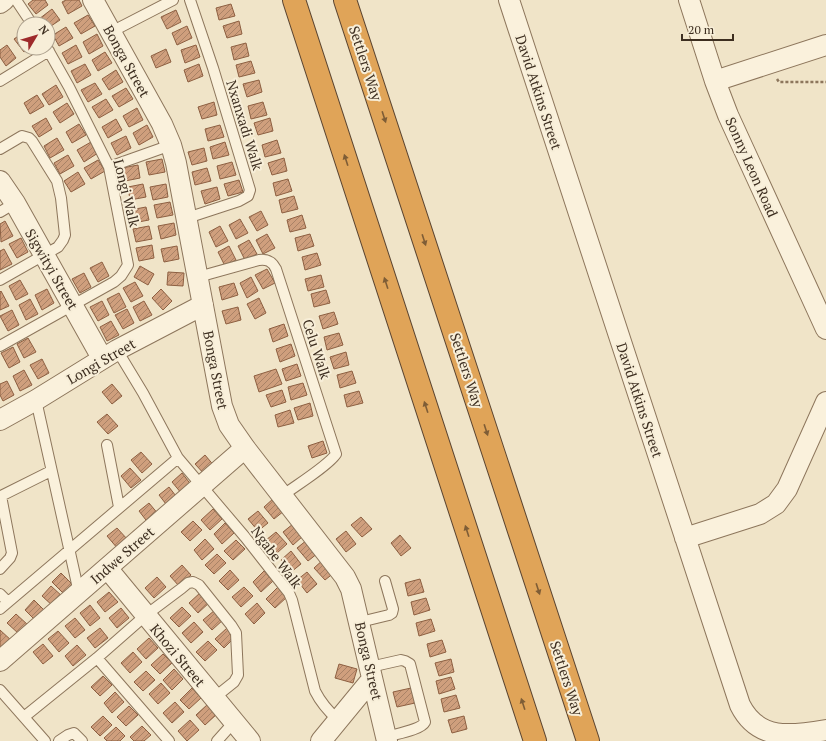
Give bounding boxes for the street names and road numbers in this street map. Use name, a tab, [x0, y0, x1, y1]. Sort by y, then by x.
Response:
street label: Bonga Street	[99, 21, 155, 101]
street label: Settlers Way	[345, 23, 387, 104]
street label: David Atkins Street	[511, 32, 567, 153]
street label: Nxanxadi Walk	[222, 78, 268, 173]
street label: Sonny Leon Road	[721, 114, 783, 220]
street label: Longi Walk	[109, 157, 145, 230]
street label: Sigwityi Street	[21, 225, 83, 314]
street label: Celu Walk	[298, 317, 336, 382]
street label: Bonga Street	[199, 329, 233, 412]
street label: Settlers Way	[446, 330, 488, 411]
street label: Longi Street	[63, 333, 139, 388]
street label: David Atkins Street	[612, 340, 668, 461]
street label: Indwe Street	[86, 521, 159, 588]
street label: Ngabe Walk	[247, 522, 307, 593]
street label: Khozi Street	[146, 620, 210, 691]
street label: Bonga Street	[351, 620, 387, 703]
street label: Settlers Way	[546, 638, 588, 719]

